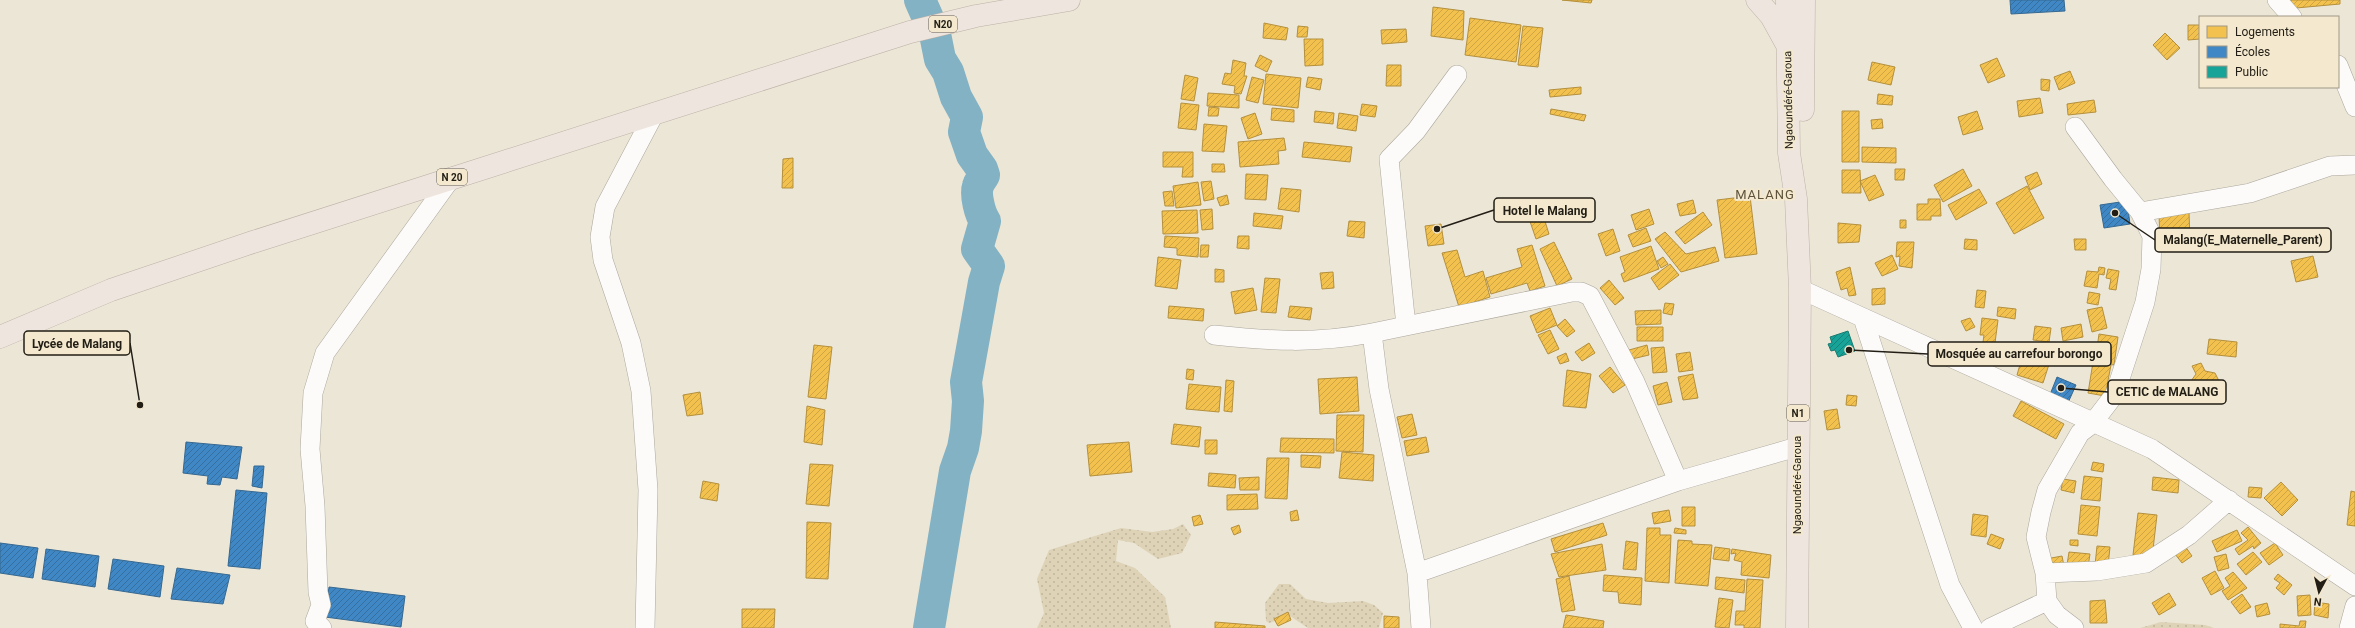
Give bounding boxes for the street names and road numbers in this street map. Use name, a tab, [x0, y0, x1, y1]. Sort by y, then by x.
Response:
road number: N20	[929, 16, 957, 32]
street label: Ngaoundéré-Garoua	[1781, 51, 1796, 149]
road number: N 20	[437, 169, 467, 185]
road number: N1	[1787, 405, 1809, 421]
street label: Ngaoundéré-Garoua	[1791, 436, 1804, 534]

